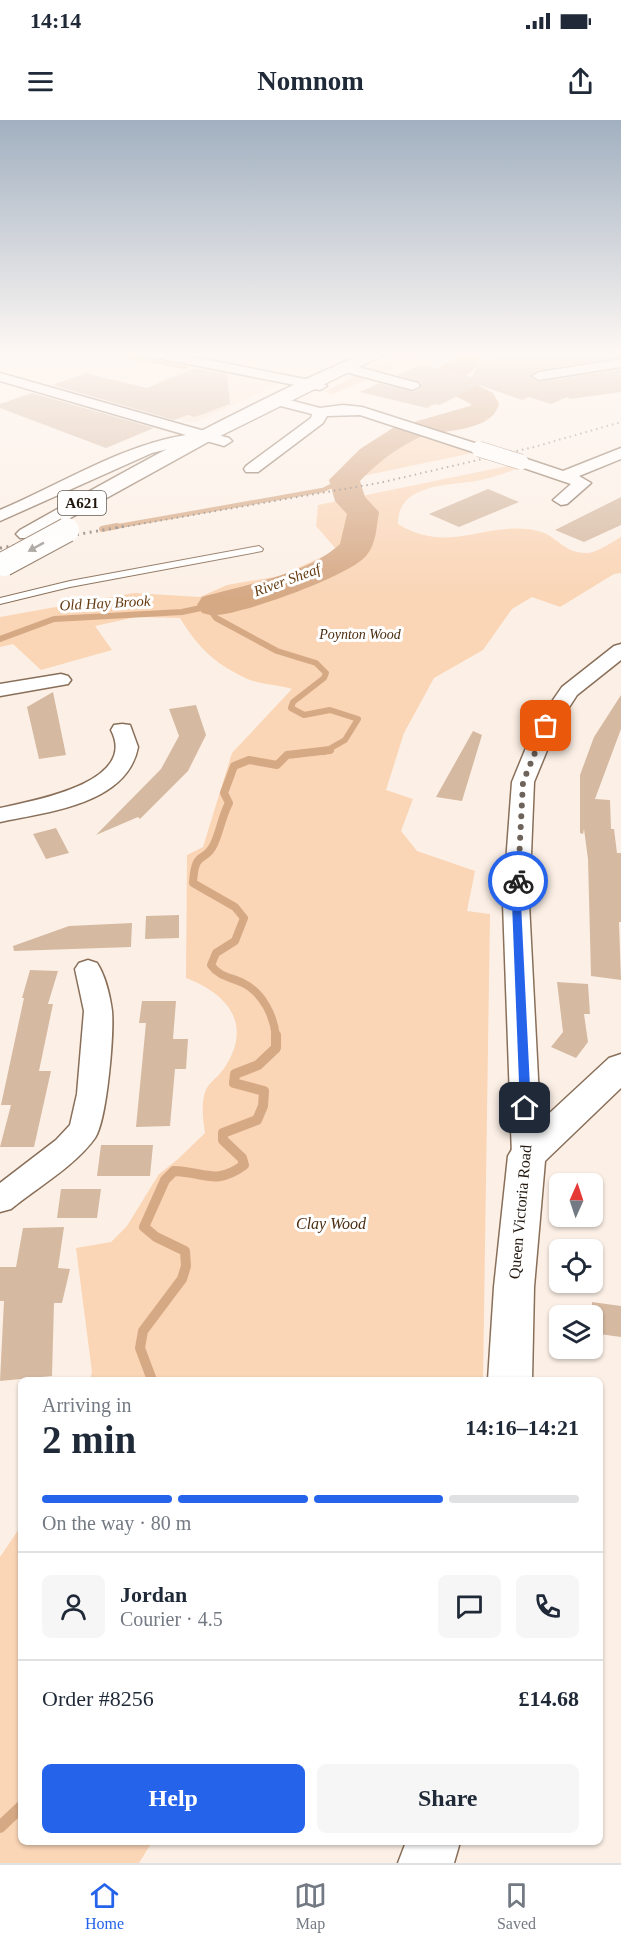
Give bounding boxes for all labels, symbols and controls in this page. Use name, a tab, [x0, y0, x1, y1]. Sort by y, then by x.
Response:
text: 14:14	[30, 8, 81, 33]
icon: menu	[24, 65, 57, 98]
icon: share	[564, 65, 597, 98]
text: Nomnom	[257, 66, 364, 96]
road number: A621	[58, 491, 106, 515]
one-way arrow	[27, 542, 44, 552]
water label: River Sheaf	[251, 560, 324, 600]
water label: Old Hay Brook	[59, 593, 151, 613]
park label: Poynton Wood	[318, 627, 402, 642]
pin	[520, 700, 571, 751]
icon: bag	[529, 709, 562, 742]
courier	[488, 851, 548, 911]
icon: bike	[502, 865, 535, 898]
pin	[499, 1082, 550, 1133]
icon: home	[508, 1091, 541, 1124]
street label: Queen Victoria Road	[506, 1144, 534, 1280]
north arrow	[549, 1173, 603, 1227]
map controls	[549, 1173, 603, 1359]
park label: Clay Wood	[296, 1215, 367, 1233]
button: locate	[549, 1239, 603, 1293]
button: layers	[549, 1305, 603, 1359]
text: Arriving in	[42, 1394, 131, 1416]
text: 14:16–14:21	[465, 1415, 579, 1440]
text: 2 min	[42, 1418, 136, 1461]
text: On the way · 80 m	[42, 1512, 191, 1534]
button: person	[42, 1575, 105, 1638]
button: chat	[438, 1575, 501, 1638]
button: phone	[516, 1575, 579, 1638]
text: Jordan	[120, 1582, 187, 1607]
text: Courier · 4.5	[120, 1608, 223, 1630]
text: Order #8256	[42, 1686, 154, 1711]
text: £14.68	[519, 1686, 579, 1711]
button: Help	[42, 1764, 305, 1833]
button: Share	[317, 1764, 579, 1833]
tab: Home	[85, 1879, 124, 1933]
tab: Map	[294, 1879, 327, 1933]
tab: Saved	[497, 1879, 536, 1933]

